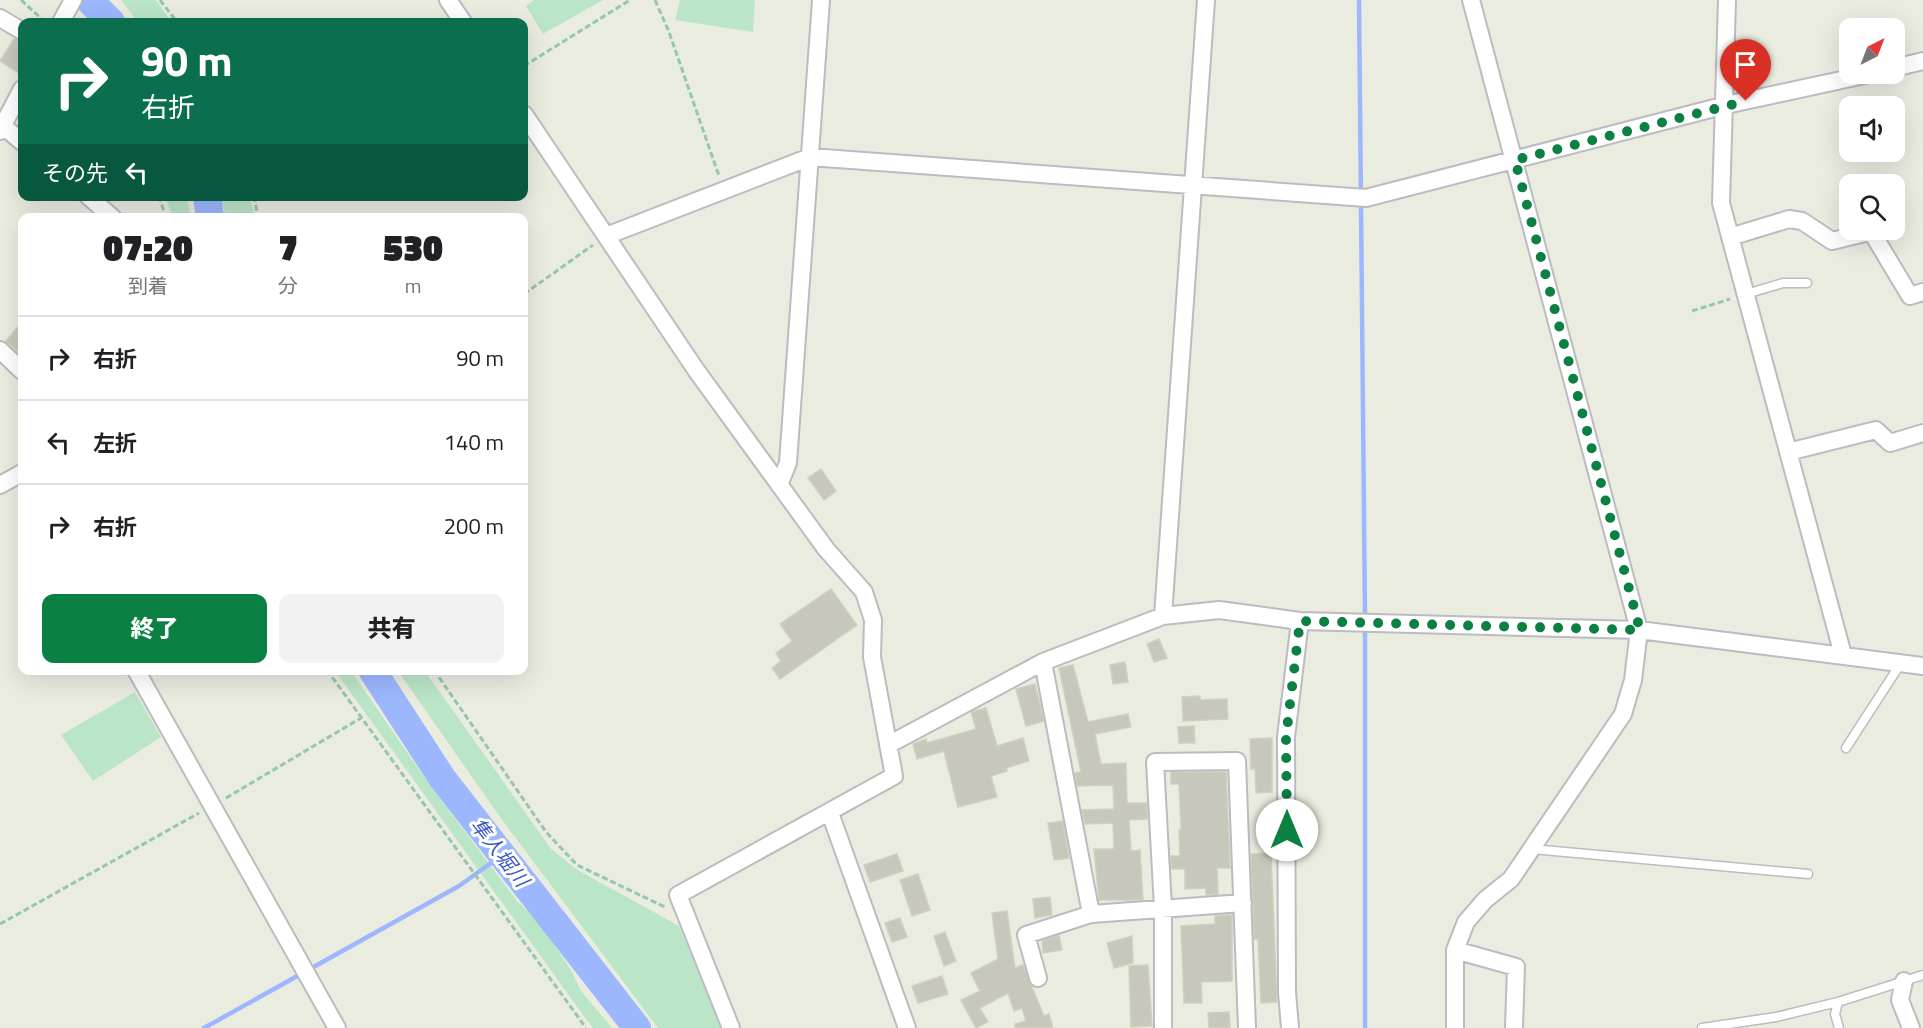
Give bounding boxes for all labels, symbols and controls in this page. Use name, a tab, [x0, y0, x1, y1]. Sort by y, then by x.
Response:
north arrow	[1839, 18, 1905, 84]
map controls	[1839, 18, 1905, 240]
text: 90 m	[141, 28, 233, 92]
pin	[1720, 39, 1771, 101]
icon: right	[42, 42, 120, 120]
icon: arrive	[1729, 48, 1762, 81]
text: 右折	[141, 86, 195, 127]
button: sound	[1839, 96, 1905, 162]
text: その先	[42, 156, 108, 190]
icon: left	[120, 156, 153, 189]
button: search	[1839, 174, 1905, 240]
text: 07:20	[103, 220, 193, 275]
text: 7	[278, 220, 298, 275]
text: 530	[383, 220, 443, 275]
text: 到着	[128, 270, 168, 301]
text: 分	[278, 270, 298, 301]
text: m	[405, 270, 421, 301]
text: 90 m	[456, 341, 504, 375]
icon: right	[42, 342, 75, 375]
text: 右折	[93, 342, 137, 376]
text: 140 m	[444, 425, 504, 459]
icon: left	[42, 426, 75, 459]
text: 左折	[93, 426, 137, 460]
text: 200 m	[444, 509, 504, 543]
icon: right	[42, 510, 75, 543]
text: 右折	[93, 510, 137, 544]
button: 終了	[42, 594, 267, 663]
button: 共有	[279, 594, 504, 663]
position arrow	[1255, 798, 1319, 862]
water label: 隼人堀川	[463, 811, 538, 895]

